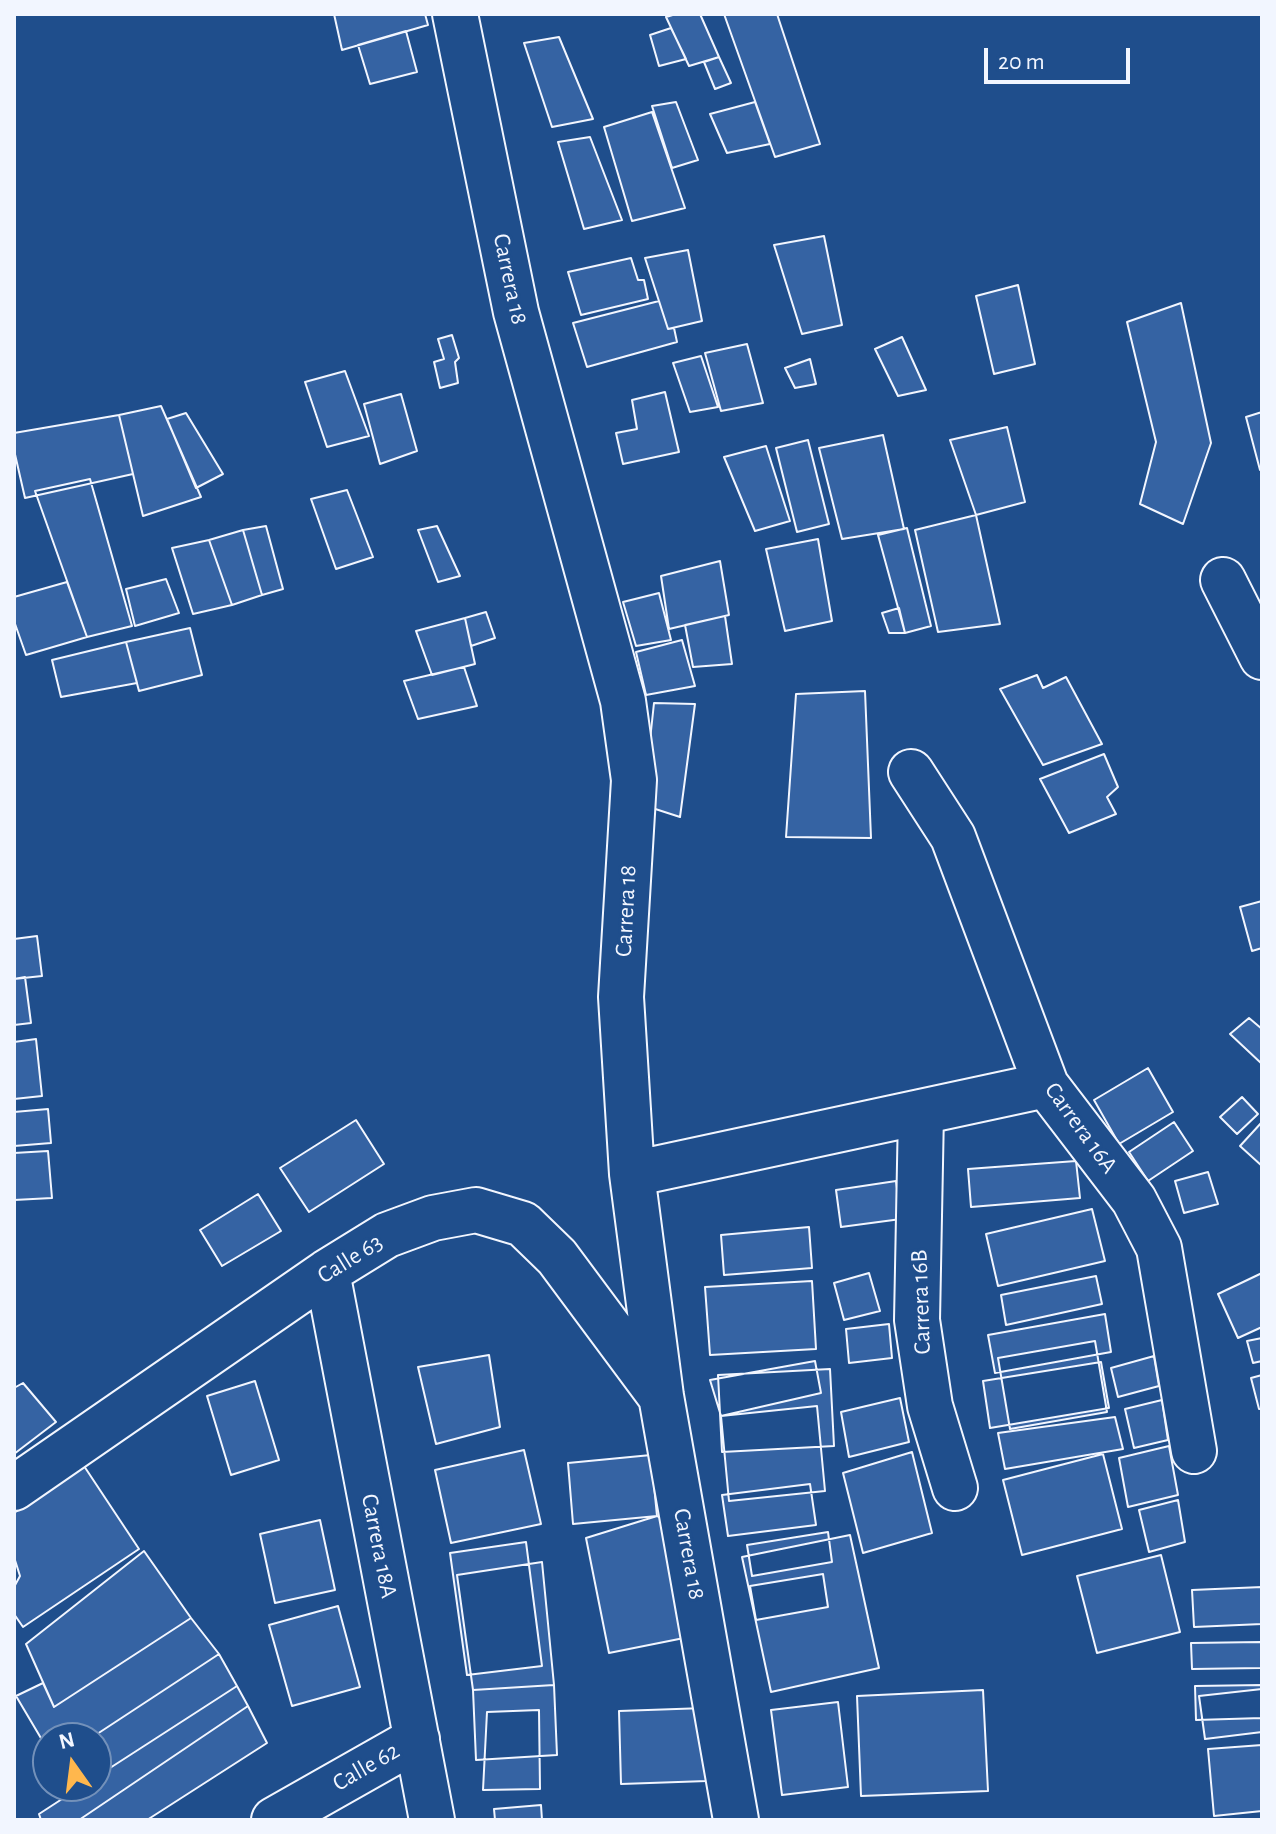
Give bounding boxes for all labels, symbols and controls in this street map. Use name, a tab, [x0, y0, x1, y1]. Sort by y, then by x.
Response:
scale bar	[988, 32, 1134, 82]
text: 20 m	[998, 50, 1045, 74]
street label: Carrera 18	[486, 231, 534, 327]
street label: Carrera 18	[609, 864, 643, 958]
street label: Carrera 16A	[1038, 1077, 1124, 1179]
street label: Calle 63	[312, 1228, 388, 1290]
street label: Carrera 16B	[905, 1249, 937, 1355]
street label: Carrera 18A	[355, 1491, 403, 1601]
street label: Carrera 18	[667, 1506, 711, 1602]
north arrow	[32, 1722, 112, 1802]
text: N	[57, 1728, 77, 1753]
street label: Calle 62	[327, 1736, 405, 1798]

